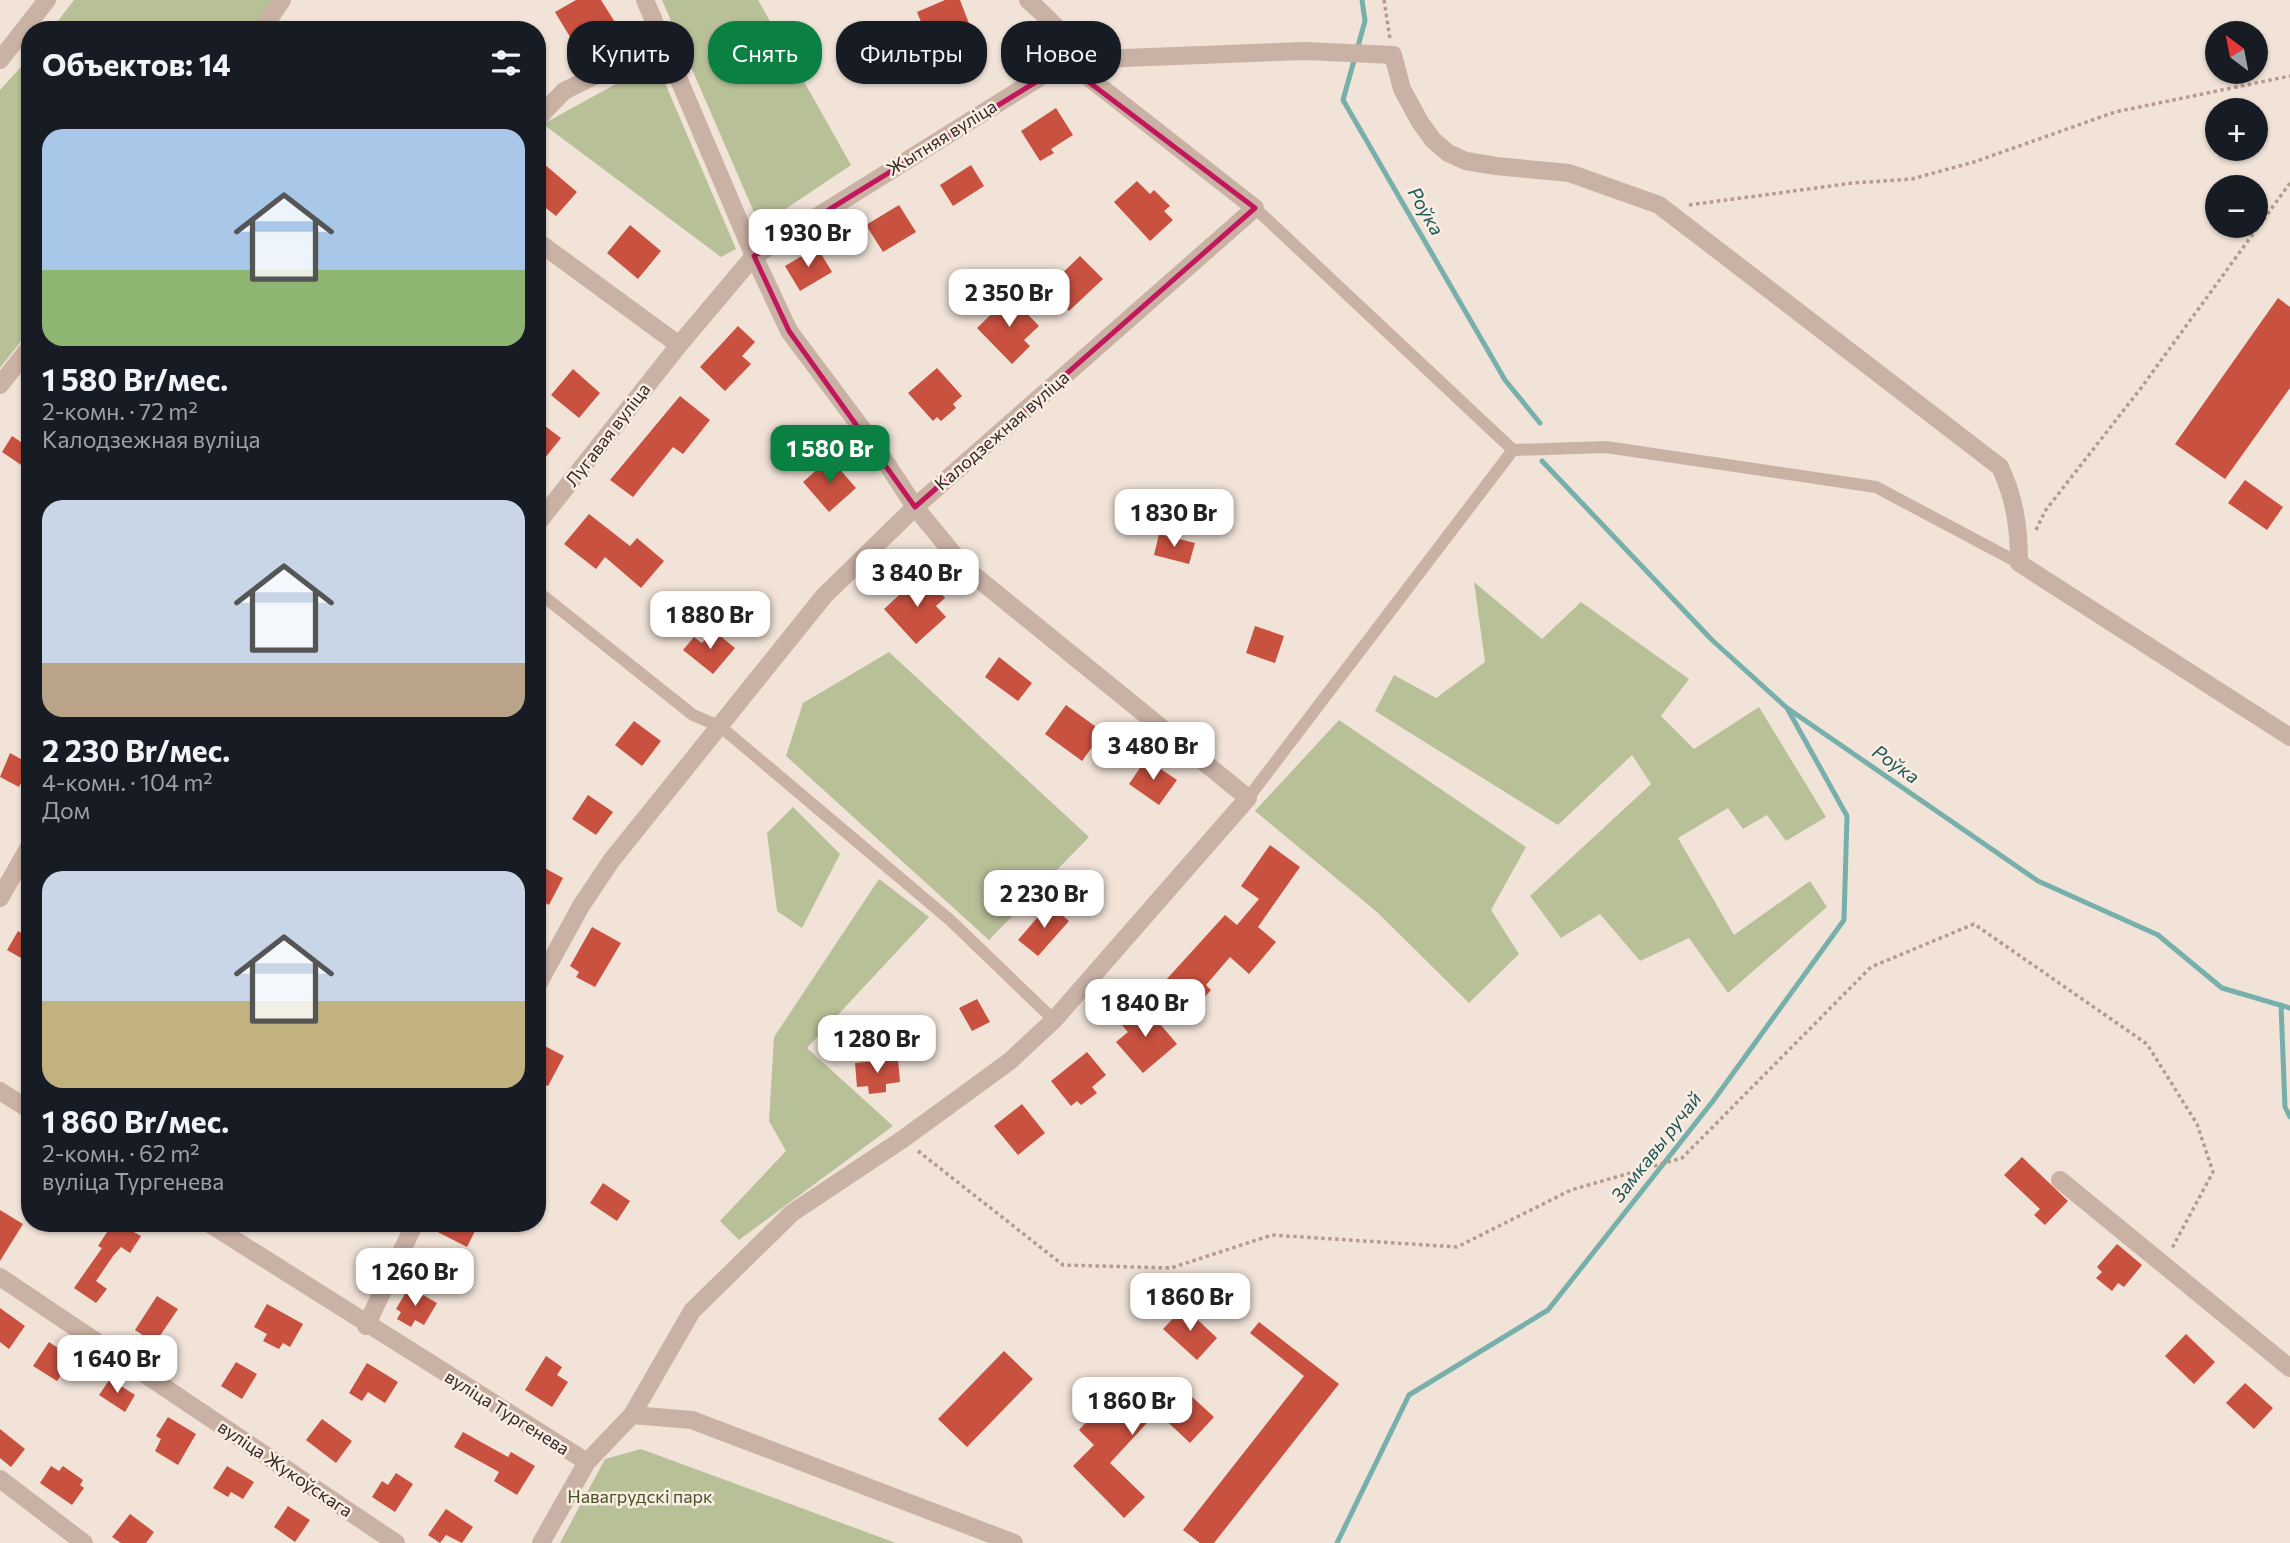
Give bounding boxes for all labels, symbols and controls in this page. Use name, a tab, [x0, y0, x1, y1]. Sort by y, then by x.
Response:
chip: Купить	[567, 21, 694, 84]
chip: Снять	[708, 21, 822, 84]
chip: Фильтры	[836, 21, 987, 84]
chip: Новое	[1001, 21, 1121, 84]
north arrow	[2205, 21, 2268, 84]
map controls	[2205, 21, 2268, 238]
icon: filters	[487, 44, 525, 82]
text: Объектов: 14	[42, 45, 231, 82]
street label: Жытняя вуліца	[882, 95, 1001, 180]
button: +	[2205, 98, 2268, 161]
icon: home	[221, 174, 347, 300]
button: −	[2205, 175, 2268, 238]
water label: Роўка	[1403, 182, 1449, 239]
pin: 1 930 Br	[736, 210, 880, 269]
text: 1 930 Br	[765, 218, 851, 246]
pin: 2 350 Br	[937, 270, 1081, 329]
text: 2 350 Br	[965, 278, 1053, 306]
text: 1 580 Br/мес.	[42, 360, 228, 397]
street label: Калодзежная вуліца	[930, 366, 1073, 495]
street label: Лугавая вуліца	[560, 378, 654, 490]
text: 2-комн. · 72 m²	[42, 397, 198, 425]
text: Калодзежная вуліца	[42, 425, 260, 453]
pin: 1 580 Br	[758, 426, 902, 485]
text: 1 580 Br	[787, 434, 873, 462]
pin: 1 830 Br	[1102, 490, 1246, 549]
text: 1 830 Br	[1131, 498, 1217, 526]
icon: home	[221, 545, 347, 671]
pin: 3 840 Br	[845, 550, 989, 609]
text: 3 840 Br	[872, 558, 962, 586]
pin: 1 880 Br	[638, 592, 782, 651]
text: 1 880 Br	[666, 600, 754, 628]
pin: 3 480 Br	[1081, 722, 1225, 782]
text: 2 230 Br/мес.	[42, 731, 230, 768]
text: 3 480 Br	[1108, 731, 1198, 759]
water label: Роўка	[1868, 739, 1924, 788]
text: 4-комн. · 104 m²	[42, 768, 212, 796]
text: Дом	[42, 796, 90, 824]
pin: 2 230 Br	[972, 870, 1116, 930]
text: 2 230 Br	[1000, 879, 1088, 907]
icon: home	[221, 916, 347, 1042]
pin: 1 840 Br	[1073, 979, 1217, 1039]
text: 1 840 Br	[1101, 988, 1189, 1016]
pin: 1 280 Br	[805, 1016, 949, 1075]
text: 1 280 Br	[834, 1024, 920, 1052]
water label: Замкавы ручай	[1606, 1087, 1706, 1206]
text: 1 860 Br/мес.	[42, 1102, 229, 1139]
text: 2-комн. · 62 m²	[42, 1139, 199, 1167]
text: вуліца Тургенева	[42, 1167, 224, 1195]
pin: 1 260 Br	[343, 1248, 487, 1308]
text: 1 260 Br	[372, 1257, 458, 1285]
pin: 1 860 Br	[1118, 1274, 1262, 1333]
text: 1 860 Br	[1146, 1282, 1234, 1310]
pin: 1 640 Br	[45, 1336, 189, 1395]
text: 1 640 Br	[73, 1344, 161, 1372]
street label: вуліца Тургенева	[441, 1365, 574, 1459]
pin: 1 860 Br	[1060, 1378, 1204, 1437]
text: 1 860 Br	[1088, 1386, 1176, 1414]
street label: вуліца Жукоўскага	[214, 1415, 357, 1521]
park label: Навагрудскі парк	[567, 1485, 713, 1507]

